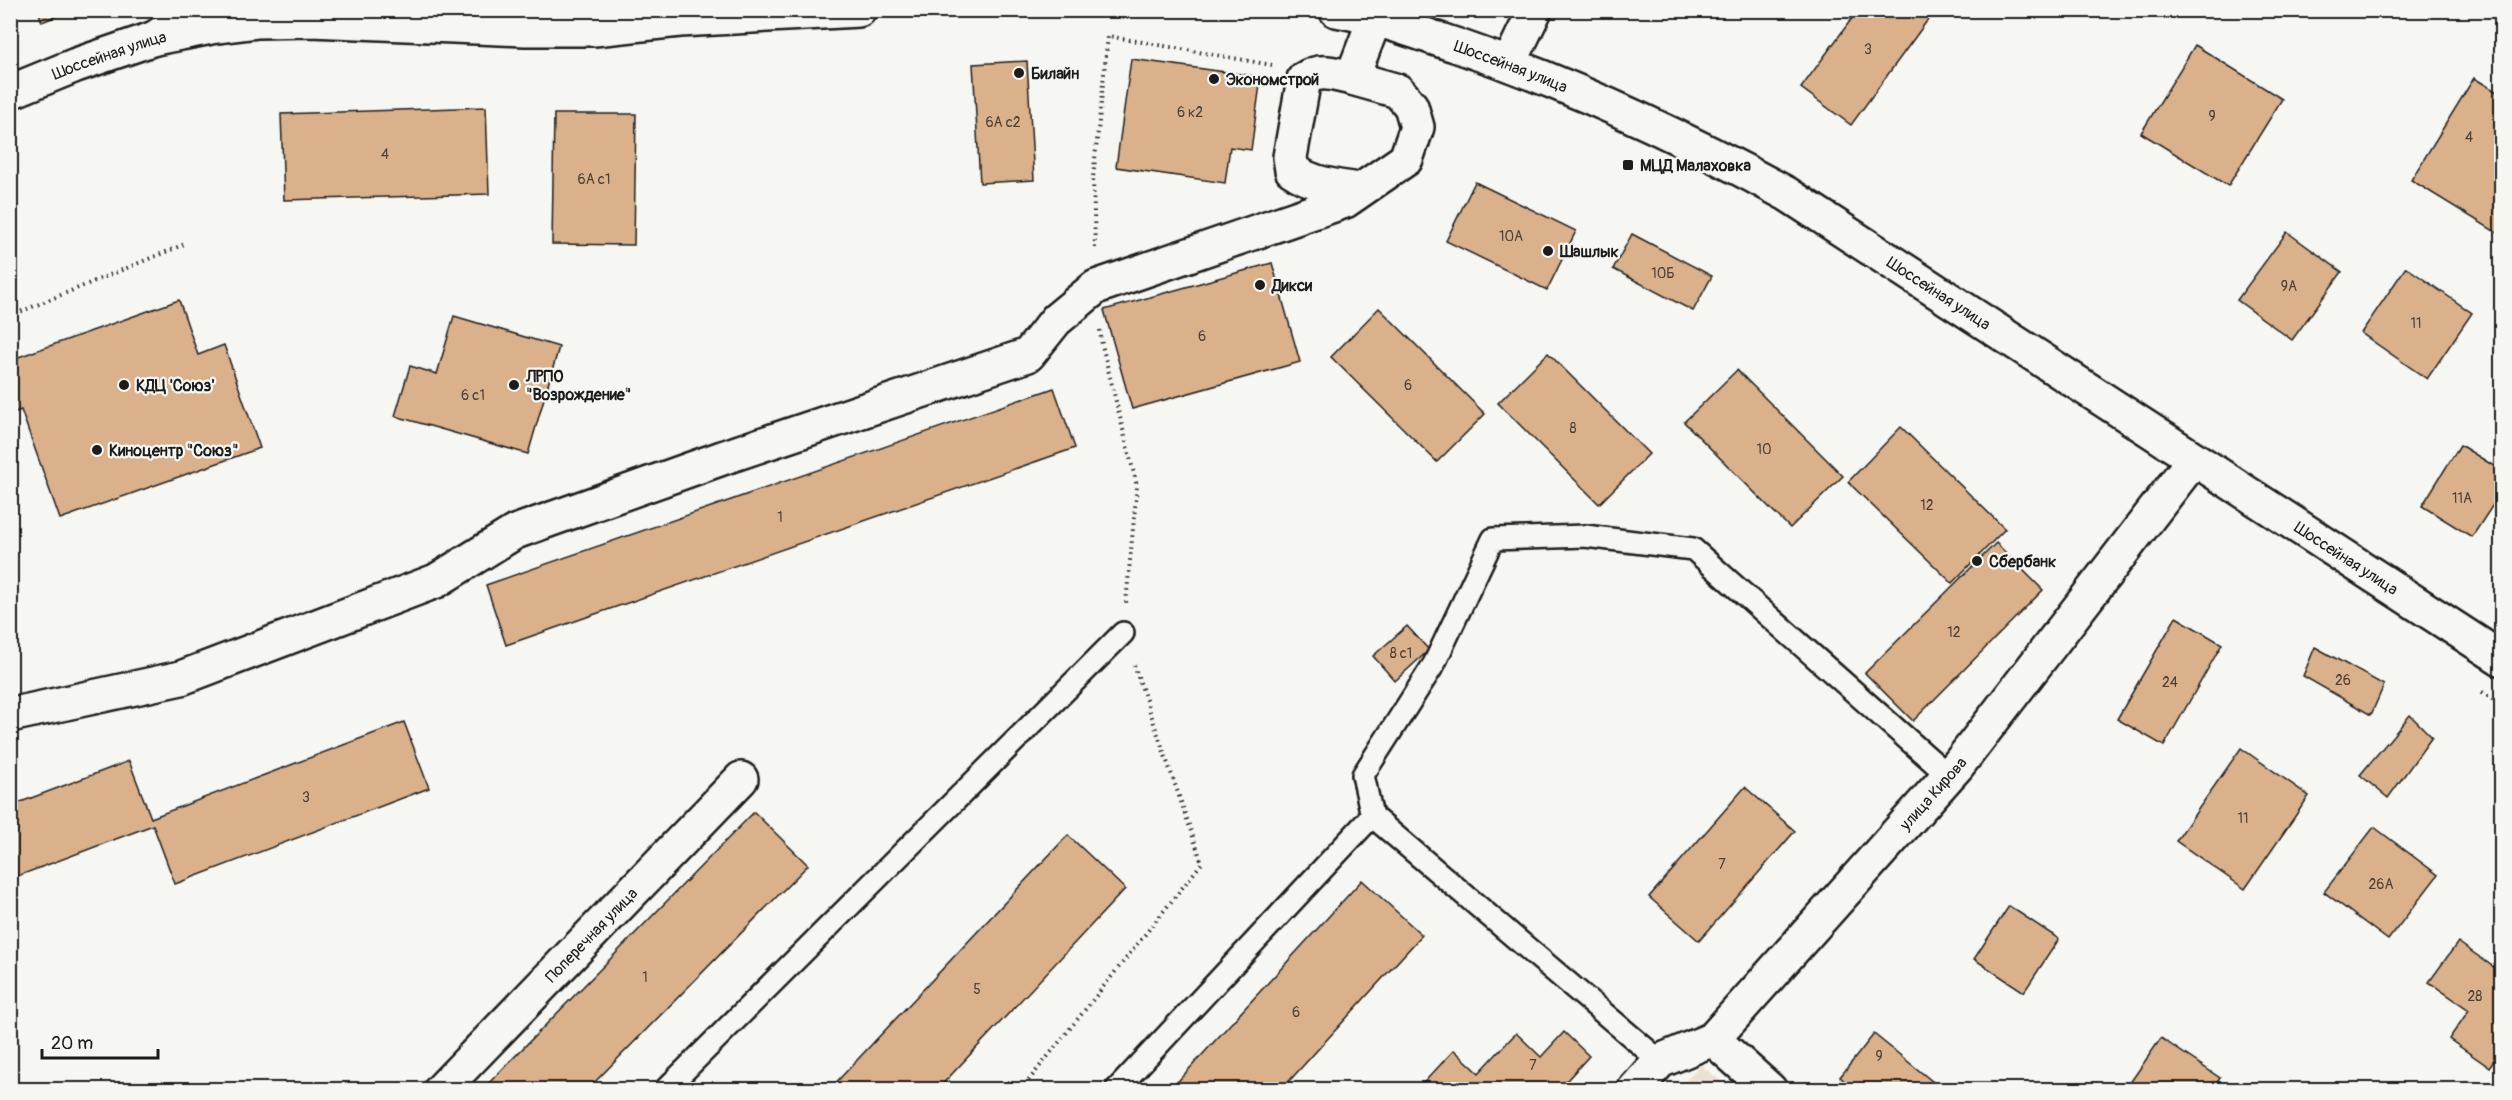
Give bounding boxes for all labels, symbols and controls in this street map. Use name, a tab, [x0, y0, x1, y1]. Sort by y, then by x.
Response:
street label: Шоссейная улица	[49, 27, 168, 85]
street label: Шоссейная улица	[1451, 36, 1570, 98]
house number: 3	[1864, 41, 1872, 58]
place label: Билайн	[1031, 64, 1079, 84]
marker: Билайн	[1012, 66, 1026, 80]
place label: Экономстрой	[1226, 70, 1320, 90]
marker: Экономстрой	[1207, 72, 1221, 86]
house number: 6 к2	[1177, 104, 1203, 121]
house number: 9	[2208, 108, 2216, 125]
house number: 6А с2	[985, 114, 1021, 131]
house number: 4	[2465, 129, 2473, 146]
house number: 4	[381, 146, 389, 163]
place label: МЦД Малаховка	[1640, 156, 1751, 176]
marker: МЦД Малаховка	[1621, 158, 1635, 172]
house number: 6А с1	[578, 171, 610, 188]
house number: 10А	[1499, 228, 1523, 245]
place label: Шашлык	[1559, 242, 1619, 262]
marker: Шашлык	[1541, 244, 1555, 258]
street label: Шоссейная улица	[1883, 253, 1994, 335]
house number: 10Б	[1651, 265, 1675, 282]
place label: Дикси	[1271, 276, 1313, 296]
marker: Дикси	[1253, 278, 1267, 292]
house number: 9А	[2281, 278, 2297, 295]
house number: 11	[2411, 315, 2421, 332]
house number: 6	[1198, 328, 1206, 345]
place label: ЛРПО "Возрождение"	[525, 367, 631, 405]
place label: КДЦ 'Союз'	[136, 376, 215, 396]
house number: 6	[1404, 377, 1412, 394]
marker: КДЦ 'Союз'	[117, 378, 131, 392]
marker: ЛРПО "Возрождение"	[507, 378, 521, 392]
house number: 6 с1	[461, 387, 485, 404]
house number: 8	[1569, 420, 1577, 437]
place label: Киноцентр "Союз"	[109, 441, 238, 461]
house number: 10	[1756, 441, 1772, 458]
marker: Киноцентр "Союз"	[90, 443, 104, 457]
house number: 11А	[2452, 490, 2472, 507]
house number: 12	[1920, 497, 1934, 514]
house number: 1	[777, 509, 783, 526]
street label: Шоссейная улица	[2290, 518, 2402, 600]
place label: Сбербанк	[1989, 552, 2056, 572]
marker: Сбербанк	[1970, 554, 1984, 568]
house number: 12	[1947, 624, 1961, 641]
house number: 8 с1	[1390, 645, 1412, 662]
house number: 26	[2335, 672, 2351, 689]
house number: 24	[2162, 674, 2178, 691]
street label: улица Кирова	[1895, 753, 1971, 835]
house number: 3	[302, 789, 310, 806]
house number: 11	[2238, 810, 2248, 827]
house number: 7	[1718, 856, 1726, 873]
house number: 26А	[2368, 876, 2394, 893]
street label: Поперечная улица	[541, 884, 642, 987]
house number: 1	[642, 969, 648, 986]
house number: 5	[973, 981, 981, 998]
house number: 28	[2468, 988, 2482, 1005]
house number: 6	[1292, 1004, 1300, 1021]
scale bar	[42, 1022, 158, 1060]
text: 20 m	[51, 1032, 93, 1055]
house number: 9	[1875, 1048, 1883, 1065]
house number: 7	[1529, 1057, 1537, 1074]

